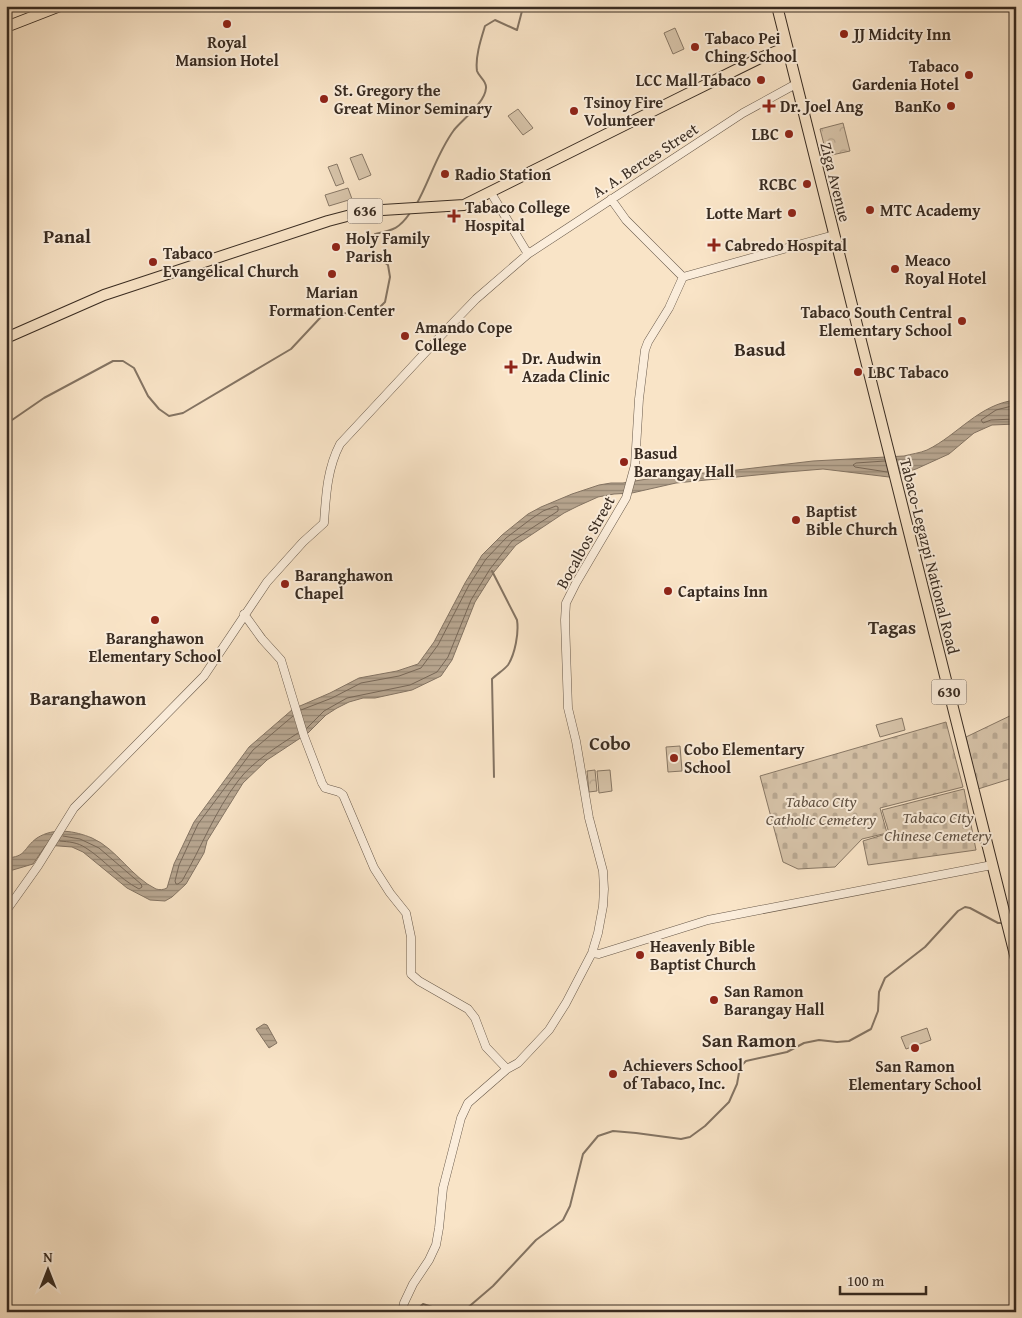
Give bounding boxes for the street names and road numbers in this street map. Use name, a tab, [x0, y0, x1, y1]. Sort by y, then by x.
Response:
street label: A. A. Berces Street	[587, 116, 703, 203]
street label: Ziga Avenue	[815, 140, 857, 224]
road number: 636	[348, 198, 382, 224]
street label: Tabaco-Legazpi National Road	[894, 455, 966, 657]
street label: Bocalbos Street	[549, 491, 621, 593]
road number: 630	[932, 680, 966, 704]

